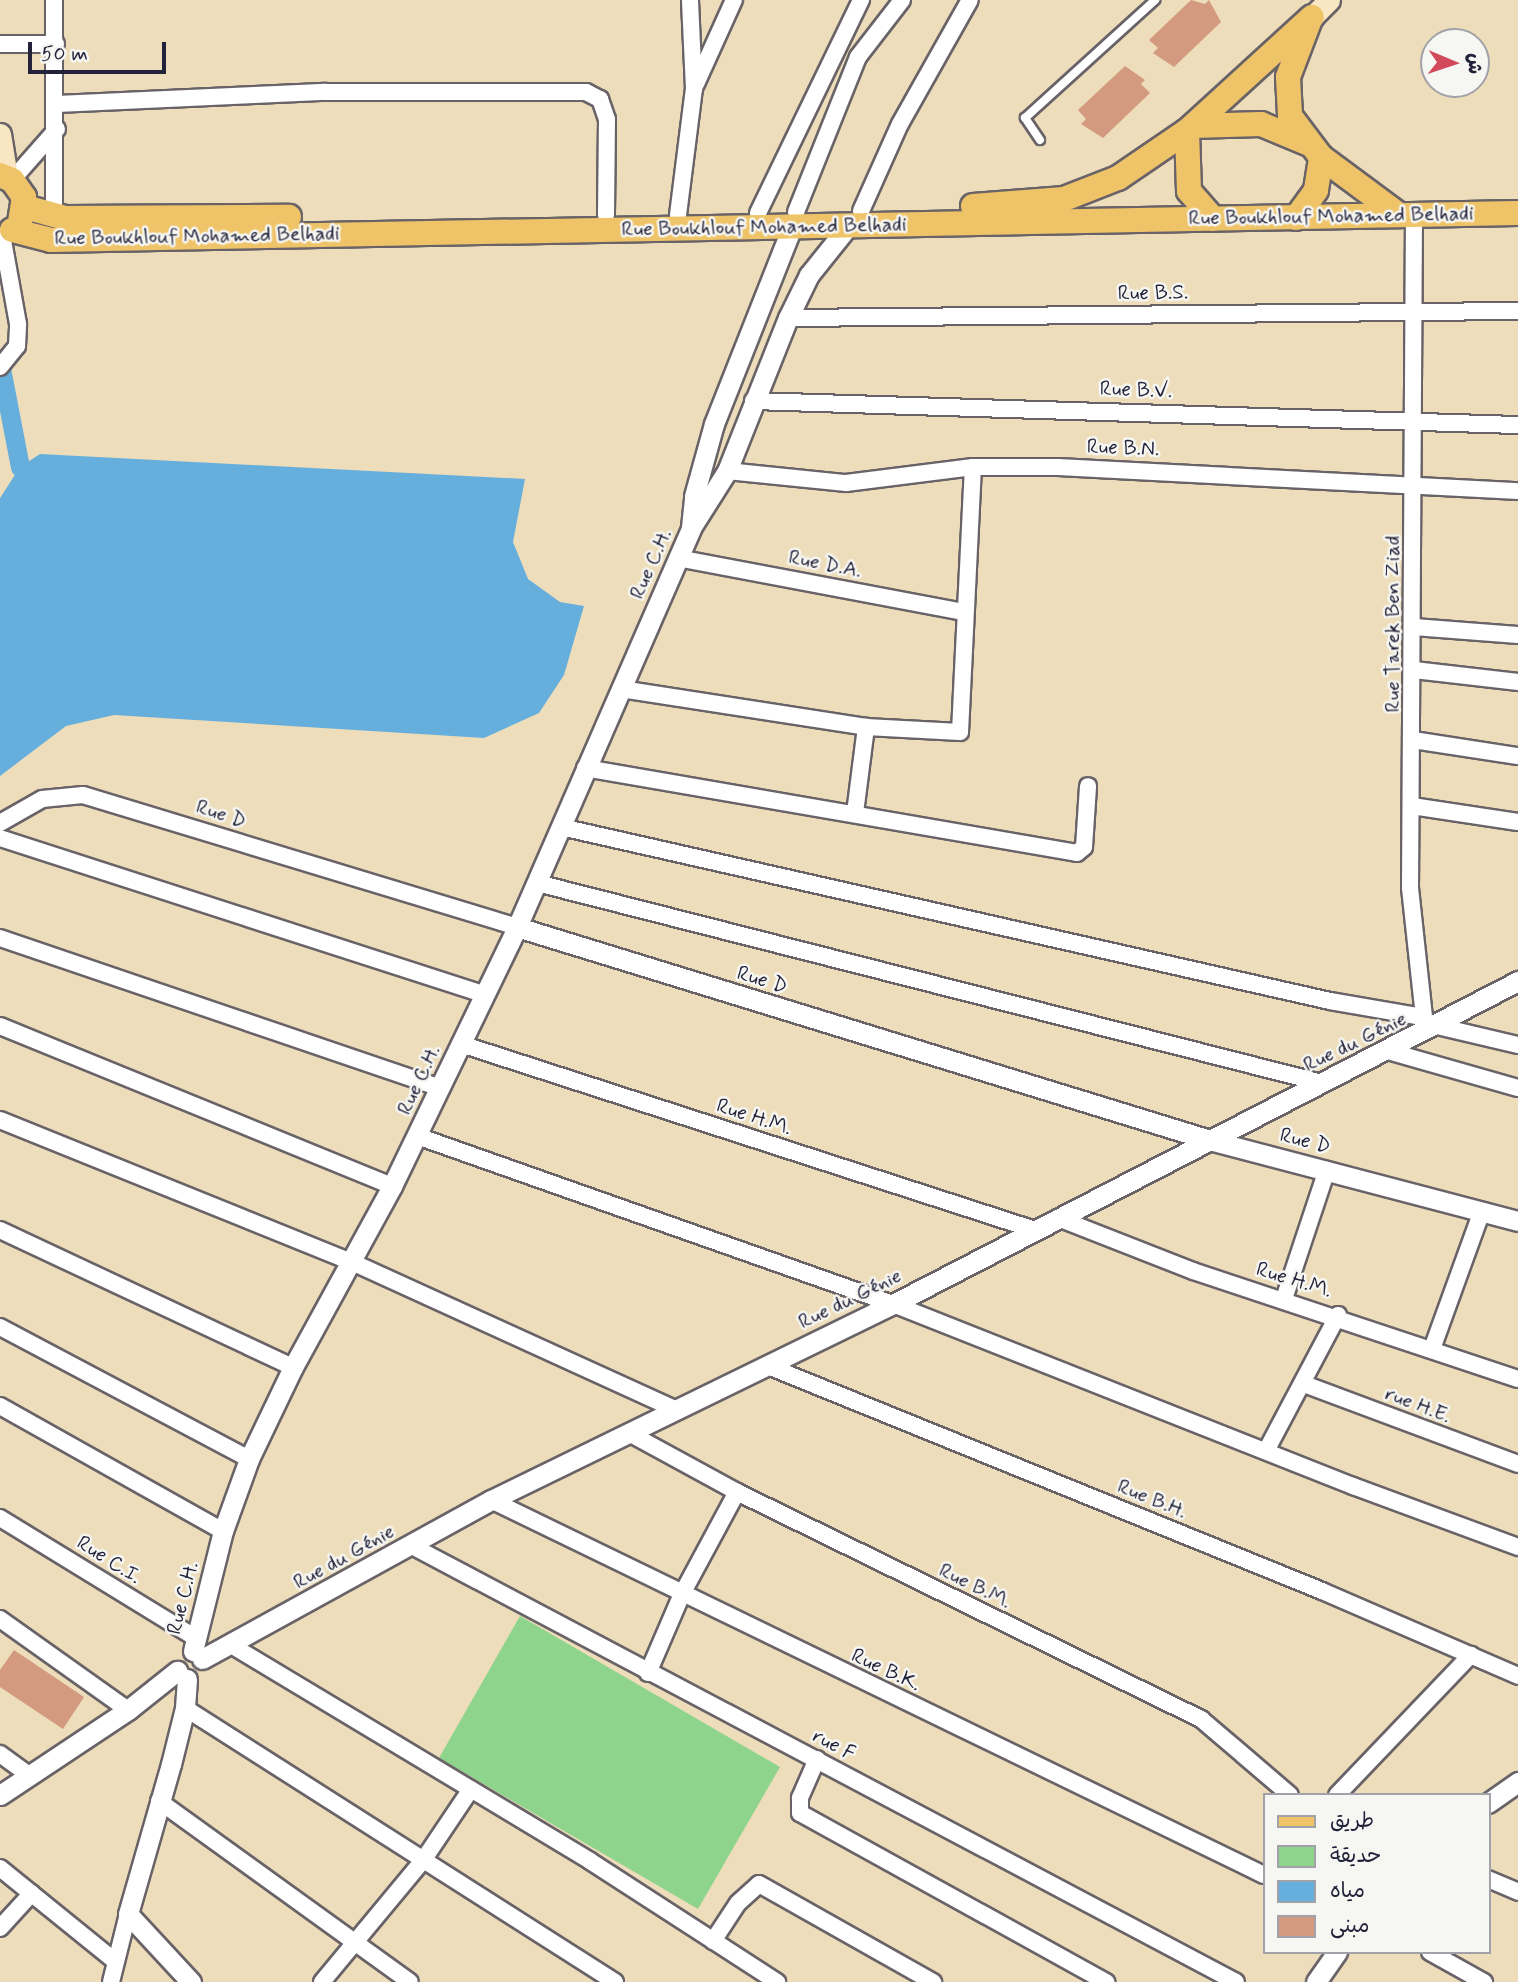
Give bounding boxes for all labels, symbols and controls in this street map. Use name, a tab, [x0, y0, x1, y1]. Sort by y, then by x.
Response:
scale bar	[32, 28, 170, 72]
north arrow	[1420, 28, 1490, 98]
text: 50 m	[41, 40, 88, 68]
text: ش	[1462, 53, 1487, 75]
street label: Rue Boukhlouf Mohamed Belhadi	[1189, 201, 1473, 231]
street label: Rue Boukhlouf Mohamed Belhadi	[622, 212, 906, 242]
street label: Rue Boukhlouf Mohamed Belhadi	[55, 221, 339, 251]
street label: Rue B.S.	[1118, 280, 1188, 306]
street label: Rue B.V.	[1099, 376, 1173, 404]
street label: Rue B.N.	[1086, 434, 1160, 462]
street label: Rue C.H.	[624, 525, 678, 603]
street label: Rue Tarek Ben Ziad	[1380, 537, 1406, 711]
street label: Rue D.A.	[786, 545, 864, 583]
street label: Rue D	[193, 794, 249, 834]
street label: Rue D	[734, 960, 790, 1000]
street label: Rue du Génie	[1300, 1007, 1410, 1077]
street label: Rue C.H.	[392, 1041, 446, 1119]
street label: Rue H.M.	[713, 1093, 795, 1141]
street label: Rue D	[1277, 1123, 1333, 1159]
street label: Rue H.M.	[1253, 1257, 1335, 1303]
street label: Rue du Génie	[795, 1264, 905, 1334]
street label: rue H.E.	[1382, 1381, 1454, 1429]
street label: Rue B.H.	[1114, 1474, 1190, 1524]
street label: Rue du Génie	[290, 1519, 398, 1595]
street label: Rue C.I.	[72, 1530, 146, 1590]
street label: Rue B.M.	[935, 1558, 1015, 1614]
street label: Rue C.H.	[162, 1559, 204, 1637]
street label: Rue B.K.	[847, 1643, 925, 1697]
street label: rue F	[808, 1723, 860, 1767]
legend	[1262, 1793, 1490, 1954]
text: طريق	[1330, 1807, 1374, 1835]
text: حديقة	[1330, 1842, 1381, 1870]
text: مياه	[1330, 1877, 1365, 1905]
text: مبنى	[1330, 1912, 1369, 1940]

